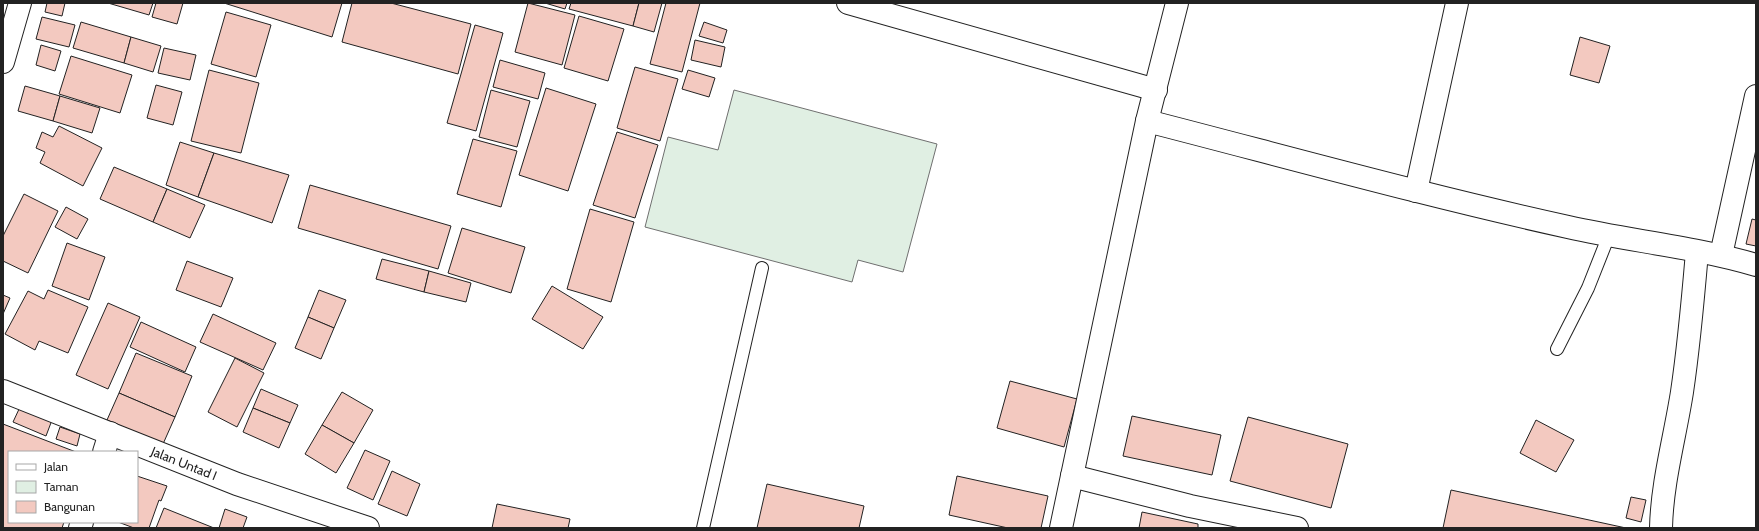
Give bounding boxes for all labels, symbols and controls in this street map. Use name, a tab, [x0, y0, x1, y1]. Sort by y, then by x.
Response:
street label: Jalan Untad I	[148, 442, 219, 483]
legend	[8, 451, 138, 523]
text: Jalan	[43, 459, 68, 474]
text: Taman	[44, 479, 79, 494]
text: Bangunan	[44, 499, 95, 514]

